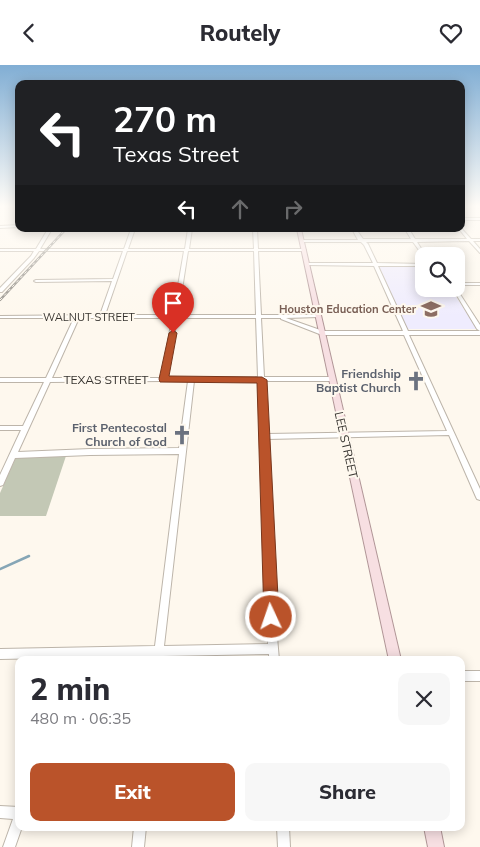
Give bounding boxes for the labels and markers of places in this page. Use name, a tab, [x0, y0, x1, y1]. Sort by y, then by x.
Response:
pin	[152, 282, 194, 333]
school or university icon: Houston Education Center	[420, 298, 442, 320]
place label: Houston Education Center	[279, 302, 417, 316]
place label: Friendship Baptist Church	[316, 366, 401, 395]
church icon: Friendship Baptist Church	[405, 370, 427, 392]
place label: First Pentecostal Church of God	[72, 420, 167, 449]
church icon: First Pentecostal Church of God	[171, 424, 193, 446]

